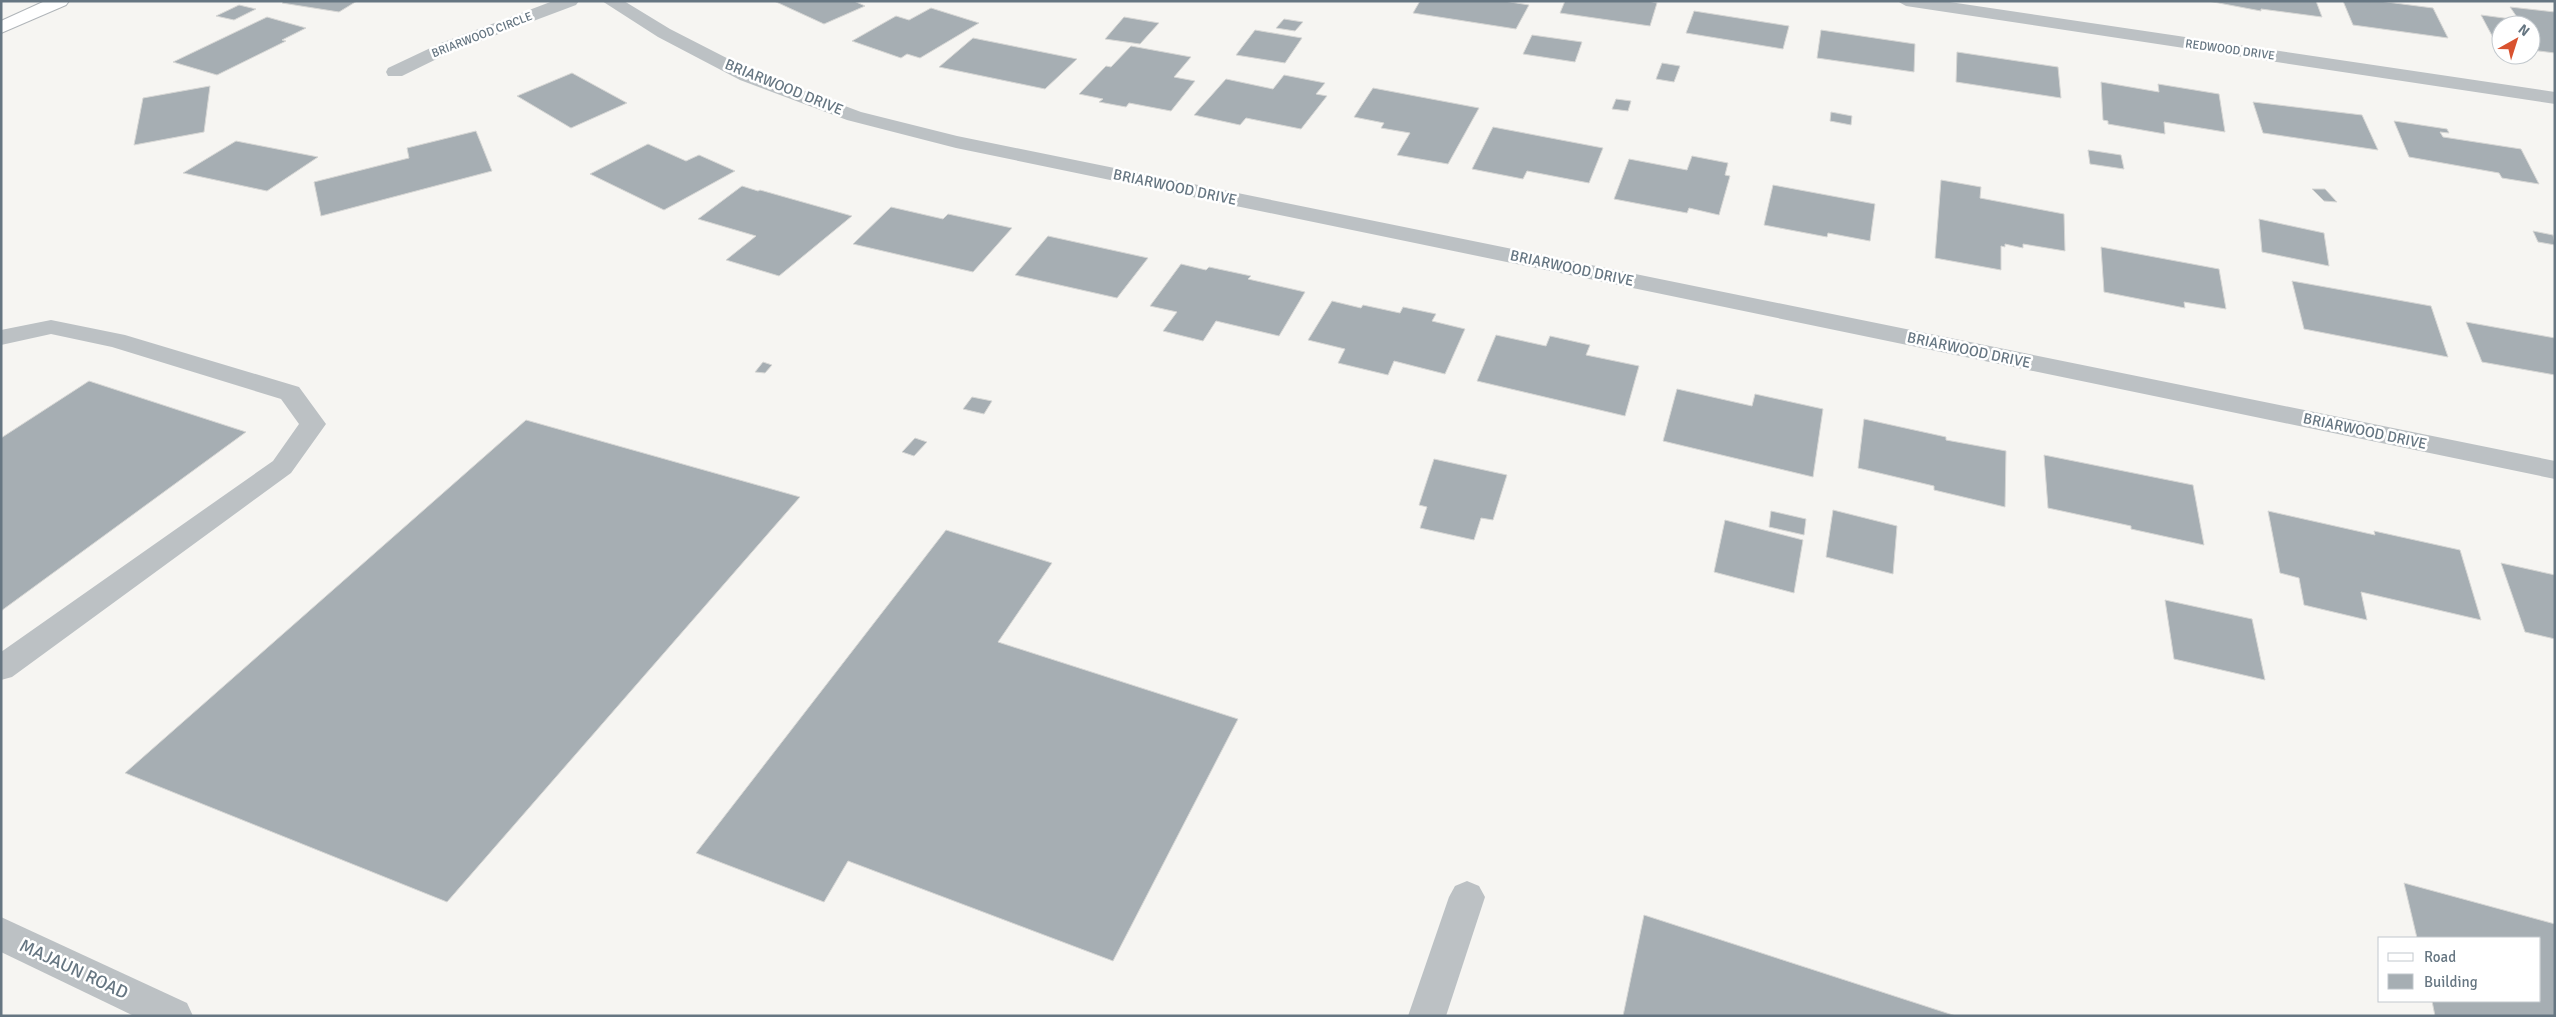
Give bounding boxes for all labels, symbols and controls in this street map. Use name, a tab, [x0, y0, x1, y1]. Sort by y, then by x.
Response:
street label: BRIARWOOD CIRCLE	[430, 9, 535, 61]
north arrow	[2491, 15, 2541, 65]
text: N	[2515, 21, 2533, 40]
street label: REDWOOD DRIVE	[2184, 36, 2276, 64]
street label: BRIARWOOD DRIVE	[722, 55, 846, 119]
street label: BRIARWOOD DRIVE	[1111, 165, 1239, 209]
street label: BRIARWOOD DRIVE	[1508, 246, 1636, 290]
street label: BRIARWOOD DRIVE	[1905, 328, 2033, 372]
street label: BRIARWOOD DRIVE	[2301, 409, 2429, 453]
street label: MAJAUN ROAD	[16, 934, 132, 1004]
legend	[2378, 937, 2541, 1002]
text: Road	[2424, 948, 2456, 966]
text: Building	[2424, 973, 2478, 991]

